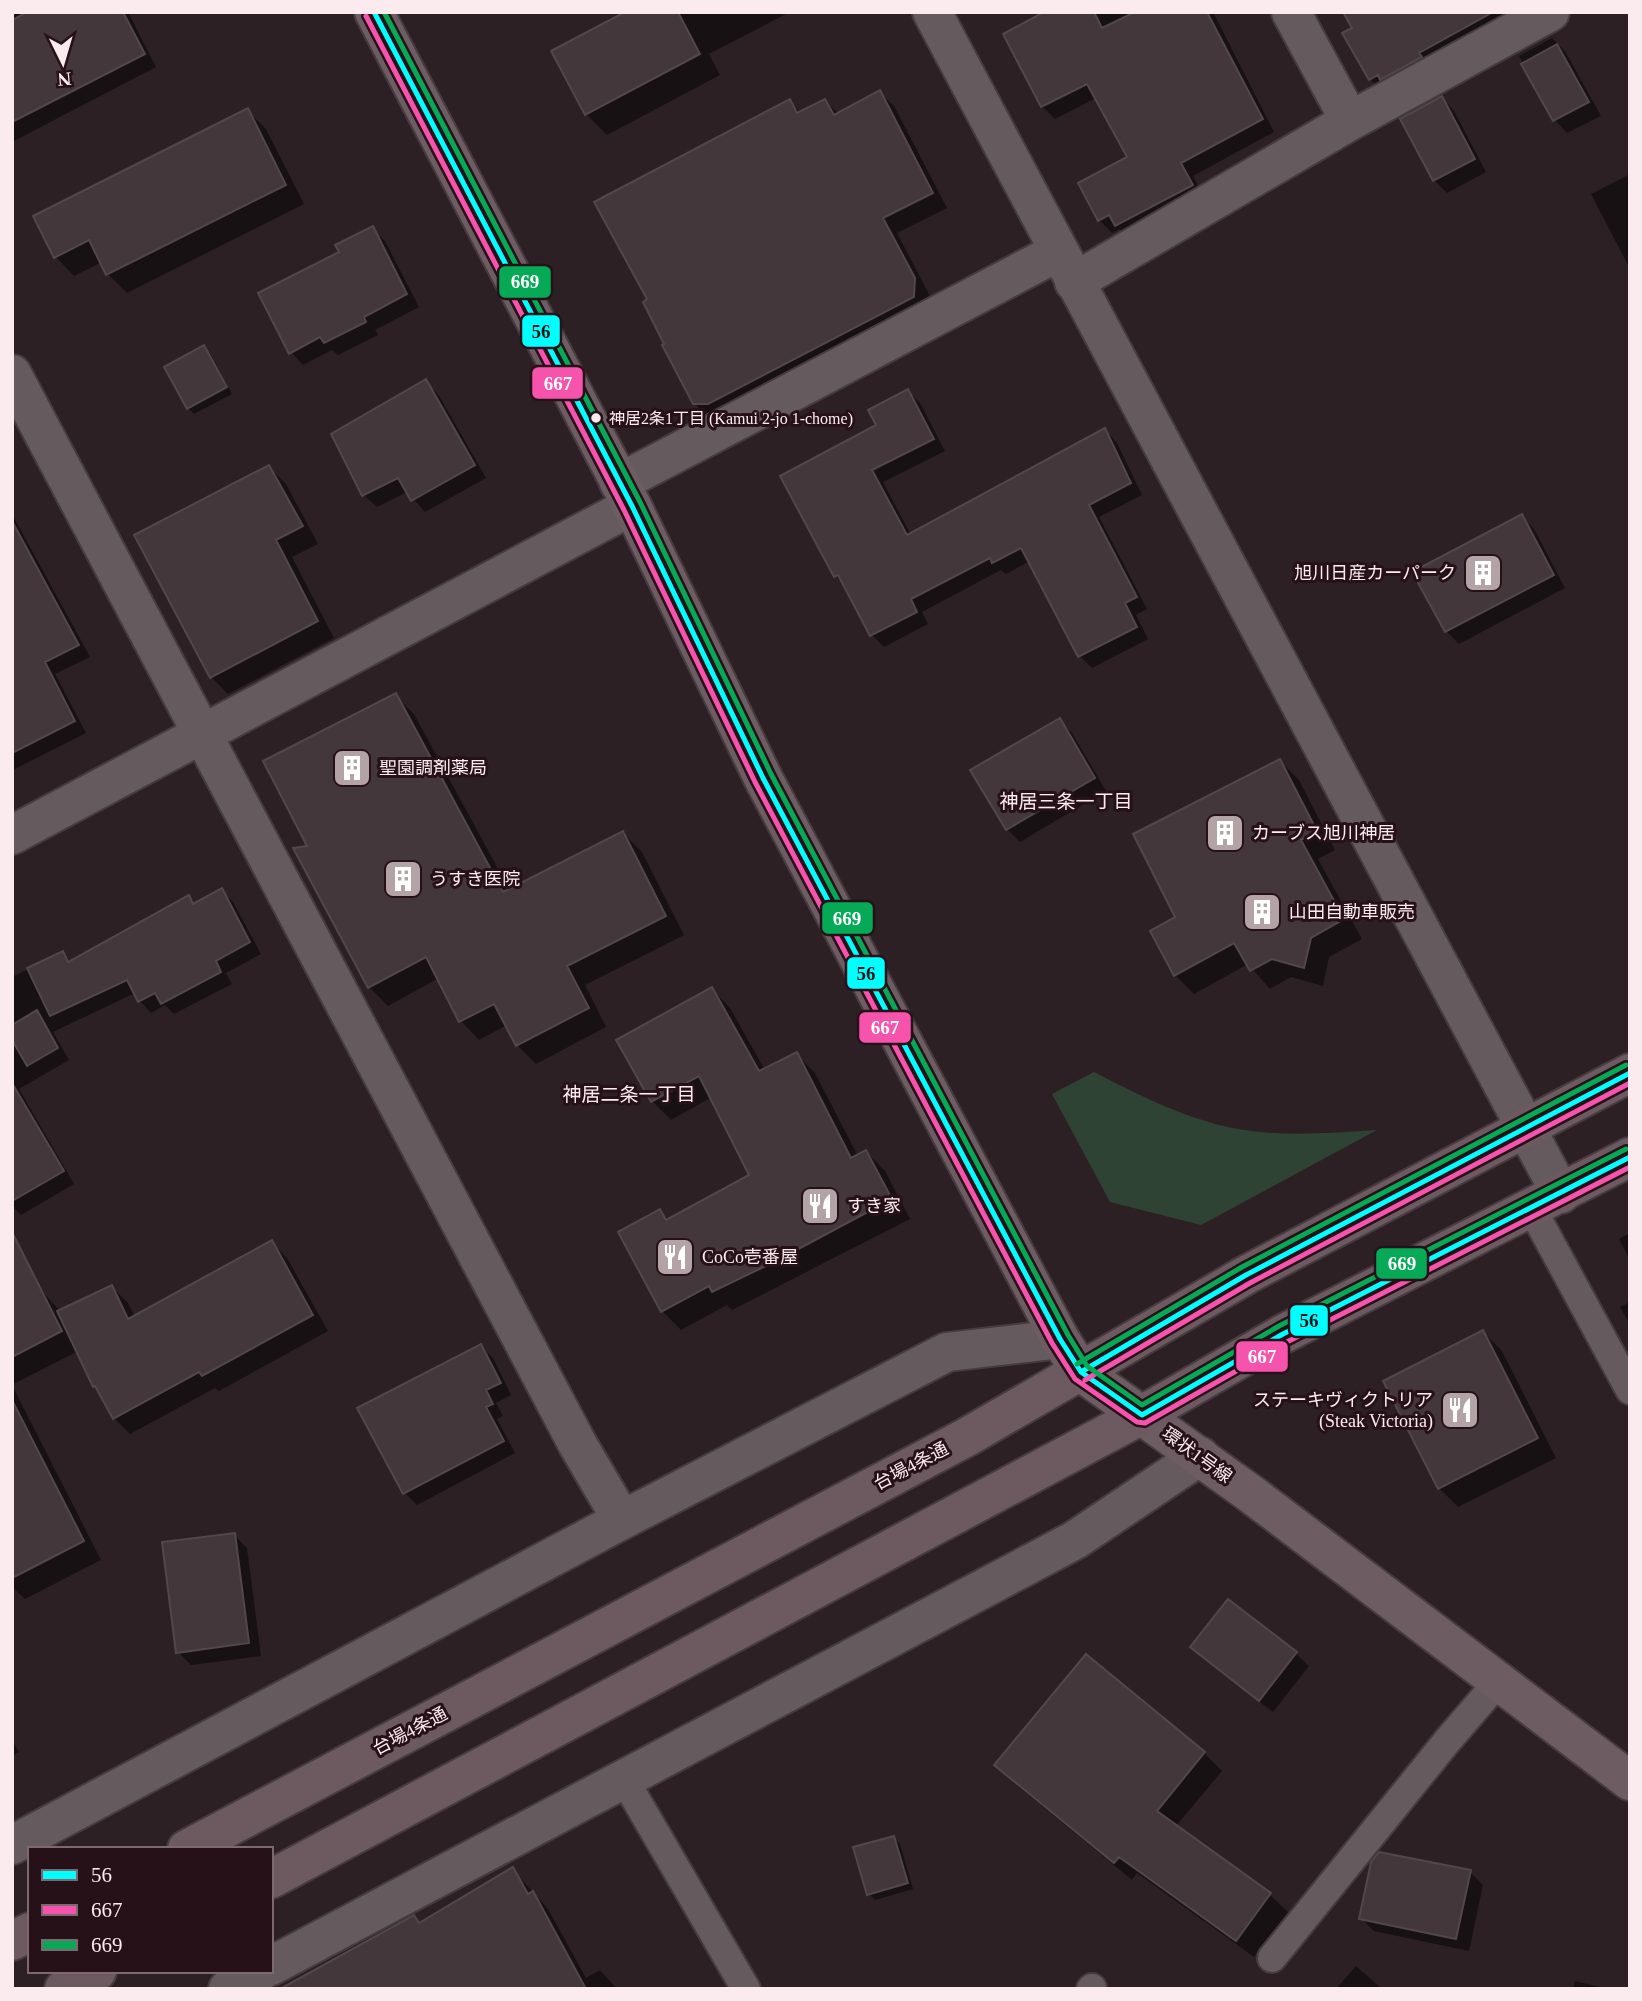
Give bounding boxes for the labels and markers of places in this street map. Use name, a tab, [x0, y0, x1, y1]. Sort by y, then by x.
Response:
place label: 神居2条1丁目 (Kamui 2-jo 1-chome)	[609, 410, 853, 428]
marker: 神居2条1丁目 (Kamui 2-jo 1-chome)	[589, 411, 603, 425]
building icon: 旭川日産カーパーク	[1462, 552, 1504, 594]
place label: 旭川日産カーパーク	[1294, 563, 1456, 583]
building icon: 聖園調剤薬局	[331, 747, 373, 789]
place label: 聖園調剤薬局	[379, 758, 487, 778]
building icon: カーブス旭川神居	[1204, 812, 1246, 854]
place label: カーブス旭川神居	[1252, 823, 1395, 843]
building icon: うすき医院	[382, 858, 424, 900]
place label: うすき医院	[430, 869, 520, 889]
building icon: 山田自動車販売	[1241, 891, 1283, 933]
place label: 山田自動車販売	[1289, 902, 1415, 922]
restaurant icon: すき家	[799, 1185, 841, 1227]
place label: すき家	[847, 1196, 901, 1216]
restaurant icon: CoCo壱番屋	[654, 1236, 696, 1278]
place label: CoCo壱番屋	[702, 1247, 798, 1267]
restaurant icon: ステーキヴィクトリア (Steak Victoria)	[1439, 1389, 1481, 1431]
place label: ステーキヴィクトリア (Steak Victoria)	[1253, 1390, 1433, 1432]

